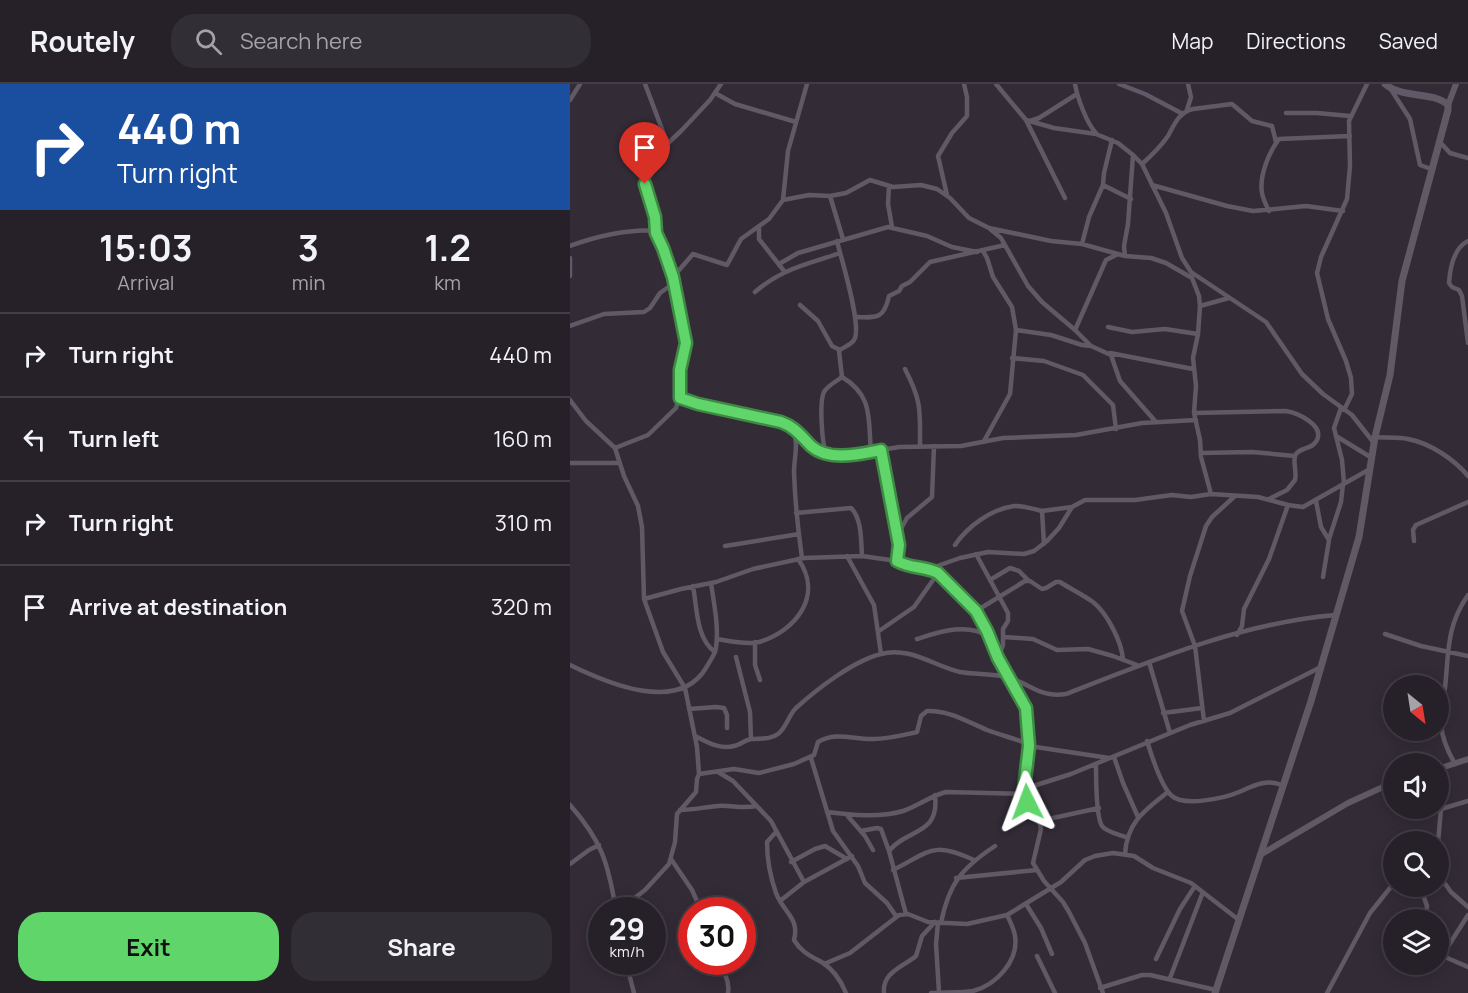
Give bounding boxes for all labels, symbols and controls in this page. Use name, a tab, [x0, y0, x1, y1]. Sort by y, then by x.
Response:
search box	[171, 14, 591, 68]
text: Routely	[30, 22, 135, 60]
icon: search	[192, 25, 225, 58]
text: Search here	[240, 26, 362, 56]
text: Map	[1172, 27, 1213, 55]
text: Directions	[1246, 27, 1346, 55]
text: Saved	[1379, 27, 1438, 55]
text: 440 m	[117, 99, 241, 157]
icon: right	[18, 108, 96, 186]
pin	[619, 122, 670, 184]
icon: arrive	[628, 131, 661, 164]
text: Turn right	[117, 154, 238, 191]
text: 15:03	[99, 223, 193, 272]
text: 3	[298, 223, 319, 272]
text: 1.2	[424, 223, 471, 272]
text: Arrival	[117, 269, 174, 296]
text: min	[292, 269, 325, 296]
text: km	[434, 269, 461, 296]
icon: right	[18, 339, 51, 372]
text: Turn right	[69, 340, 174, 370]
text: 440 m	[489, 340, 552, 370]
icon: left	[18, 423, 51, 456]
text: Turn left	[69, 424, 159, 454]
text: 160 m	[493, 424, 552, 454]
icon: right	[18, 507, 51, 540]
text: Turn right	[69, 508, 174, 538]
text: 310 m	[495, 508, 552, 538]
icon: arrive	[18, 591, 51, 624]
text: Arrive at destination	[69, 592, 287, 622]
text: 320 m	[491, 592, 552, 622]
north arrow	[1383, 675, 1449, 741]
map controls	[1383, 675, 1449, 975]
button: sound	[1383, 753, 1449, 819]
position arrow	[995, 770, 1059, 834]
button: search	[1383, 831, 1449, 897]
speed limit sign: 30	[678, 897, 756, 975]
text: 29	[609, 908, 645, 949]
button: layers	[1383, 909, 1449, 975]
button: Exit	[18, 912, 279, 981]
button: Share	[291, 912, 552, 981]
text: km/h	[610, 941, 644, 962]

